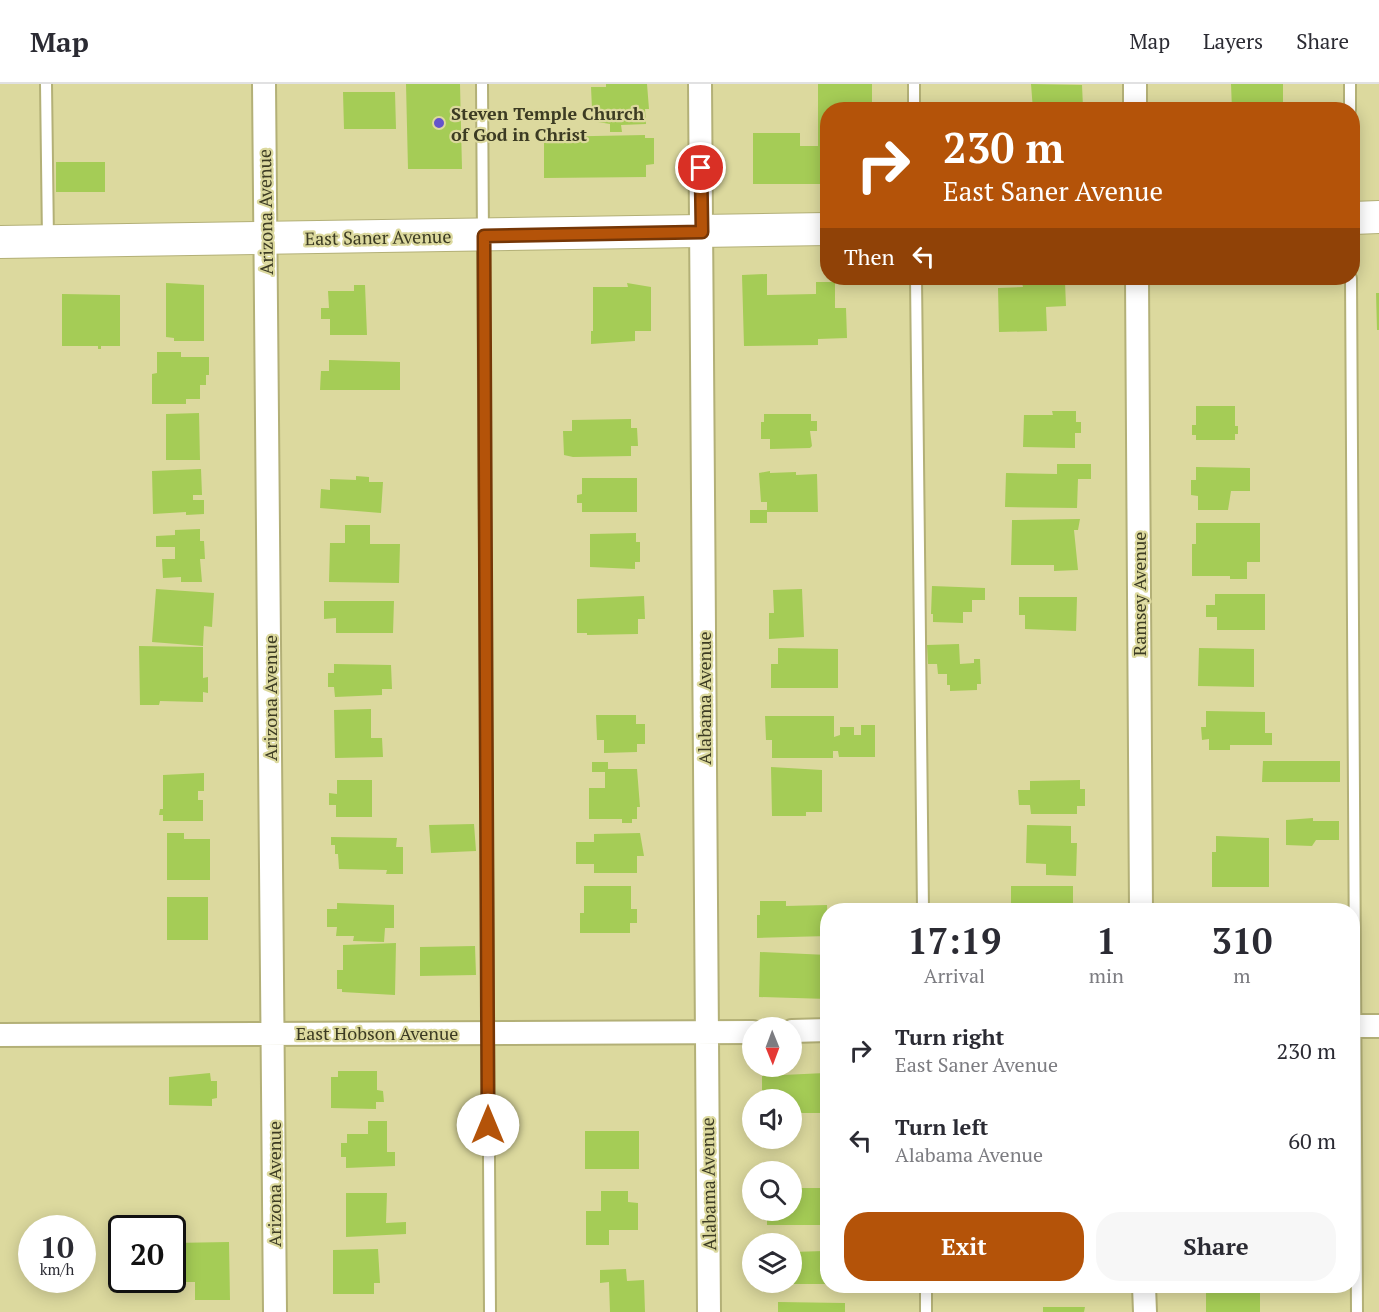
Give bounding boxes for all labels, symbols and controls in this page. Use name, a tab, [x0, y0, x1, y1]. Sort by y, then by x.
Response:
text: Map	[30, 23, 89, 60]
text: Map	[1129, 27, 1170, 55]
text: Layers	[1203, 27, 1263, 55]
text: Share	[1296, 27, 1349, 55]
place label: Steven Temple Church of God in Christ	[451, 101, 645, 146]
marker: Steven Temple Church of God in Christ	[432, 116, 446, 130]
text: 230 m	[943, 119, 1064, 175]
icon: right	[844, 126, 922, 204]
pin	[675, 142, 726, 193]
street label: Arizona Avenue	[252, 149, 278, 275]
icon: arrive	[684, 151, 717, 184]
text: East Saner Avenue	[943, 173, 1163, 209]
street label: East Saner Avenue	[304, 224, 452, 250]
icon: left	[907, 240, 940, 273]
text: Then	[844, 242, 895, 271]
street label: Ramsey Avenue	[1127, 532, 1151, 656]
street label: Alabama Avenue	[692, 631, 716, 765]
street label: Arizona Avenue	[258, 635, 282, 761]
text: 17:19	[908, 917, 1001, 964]
text: 1	[1096, 917, 1117, 964]
text: 310	[1211, 917, 1272, 964]
text: Arrival	[924, 962, 985, 989]
text: min	[1089, 962, 1124, 989]
text: m	[1233, 962, 1251, 989]
north arrow	[742, 1017, 802, 1077]
map controls	[742, 1017, 802, 1293]
street label: East Hobson Avenue	[296, 1021, 458, 1045]
text: Turn right	[895, 1022, 1004, 1051]
icon: right	[844, 1034, 877, 1067]
text: 230 m	[1276, 1036, 1336, 1065]
text: East Saner Avenue	[895, 1051, 1058, 1078]
button: sound	[742, 1089, 802, 1149]
position arrow	[456, 1093, 520, 1157]
text: Turn left	[895, 1112, 988, 1141]
street label: Alabama Avenue	[695, 1117, 721, 1251]
street label: Arizona Avenue	[262, 1121, 286, 1247]
icon: left	[844, 1124, 877, 1157]
text: 60 m	[1288, 1126, 1336, 1155]
text: Alabama Avenue	[895, 1141, 1043, 1168]
button: search	[742, 1161, 802, 1221]
button: Exit	[844, 1212, 1084, 1281]
button: Share	[1096, 1212, 1336, 1281]
speed limit sign: 20	[108, 1215, 186, 1293]
text: 10	[40, 1227, 74, 1267]
button: layers	[742, 1233, 802, 1293]
text: km/h	[40, 1259, 74, 1279]

